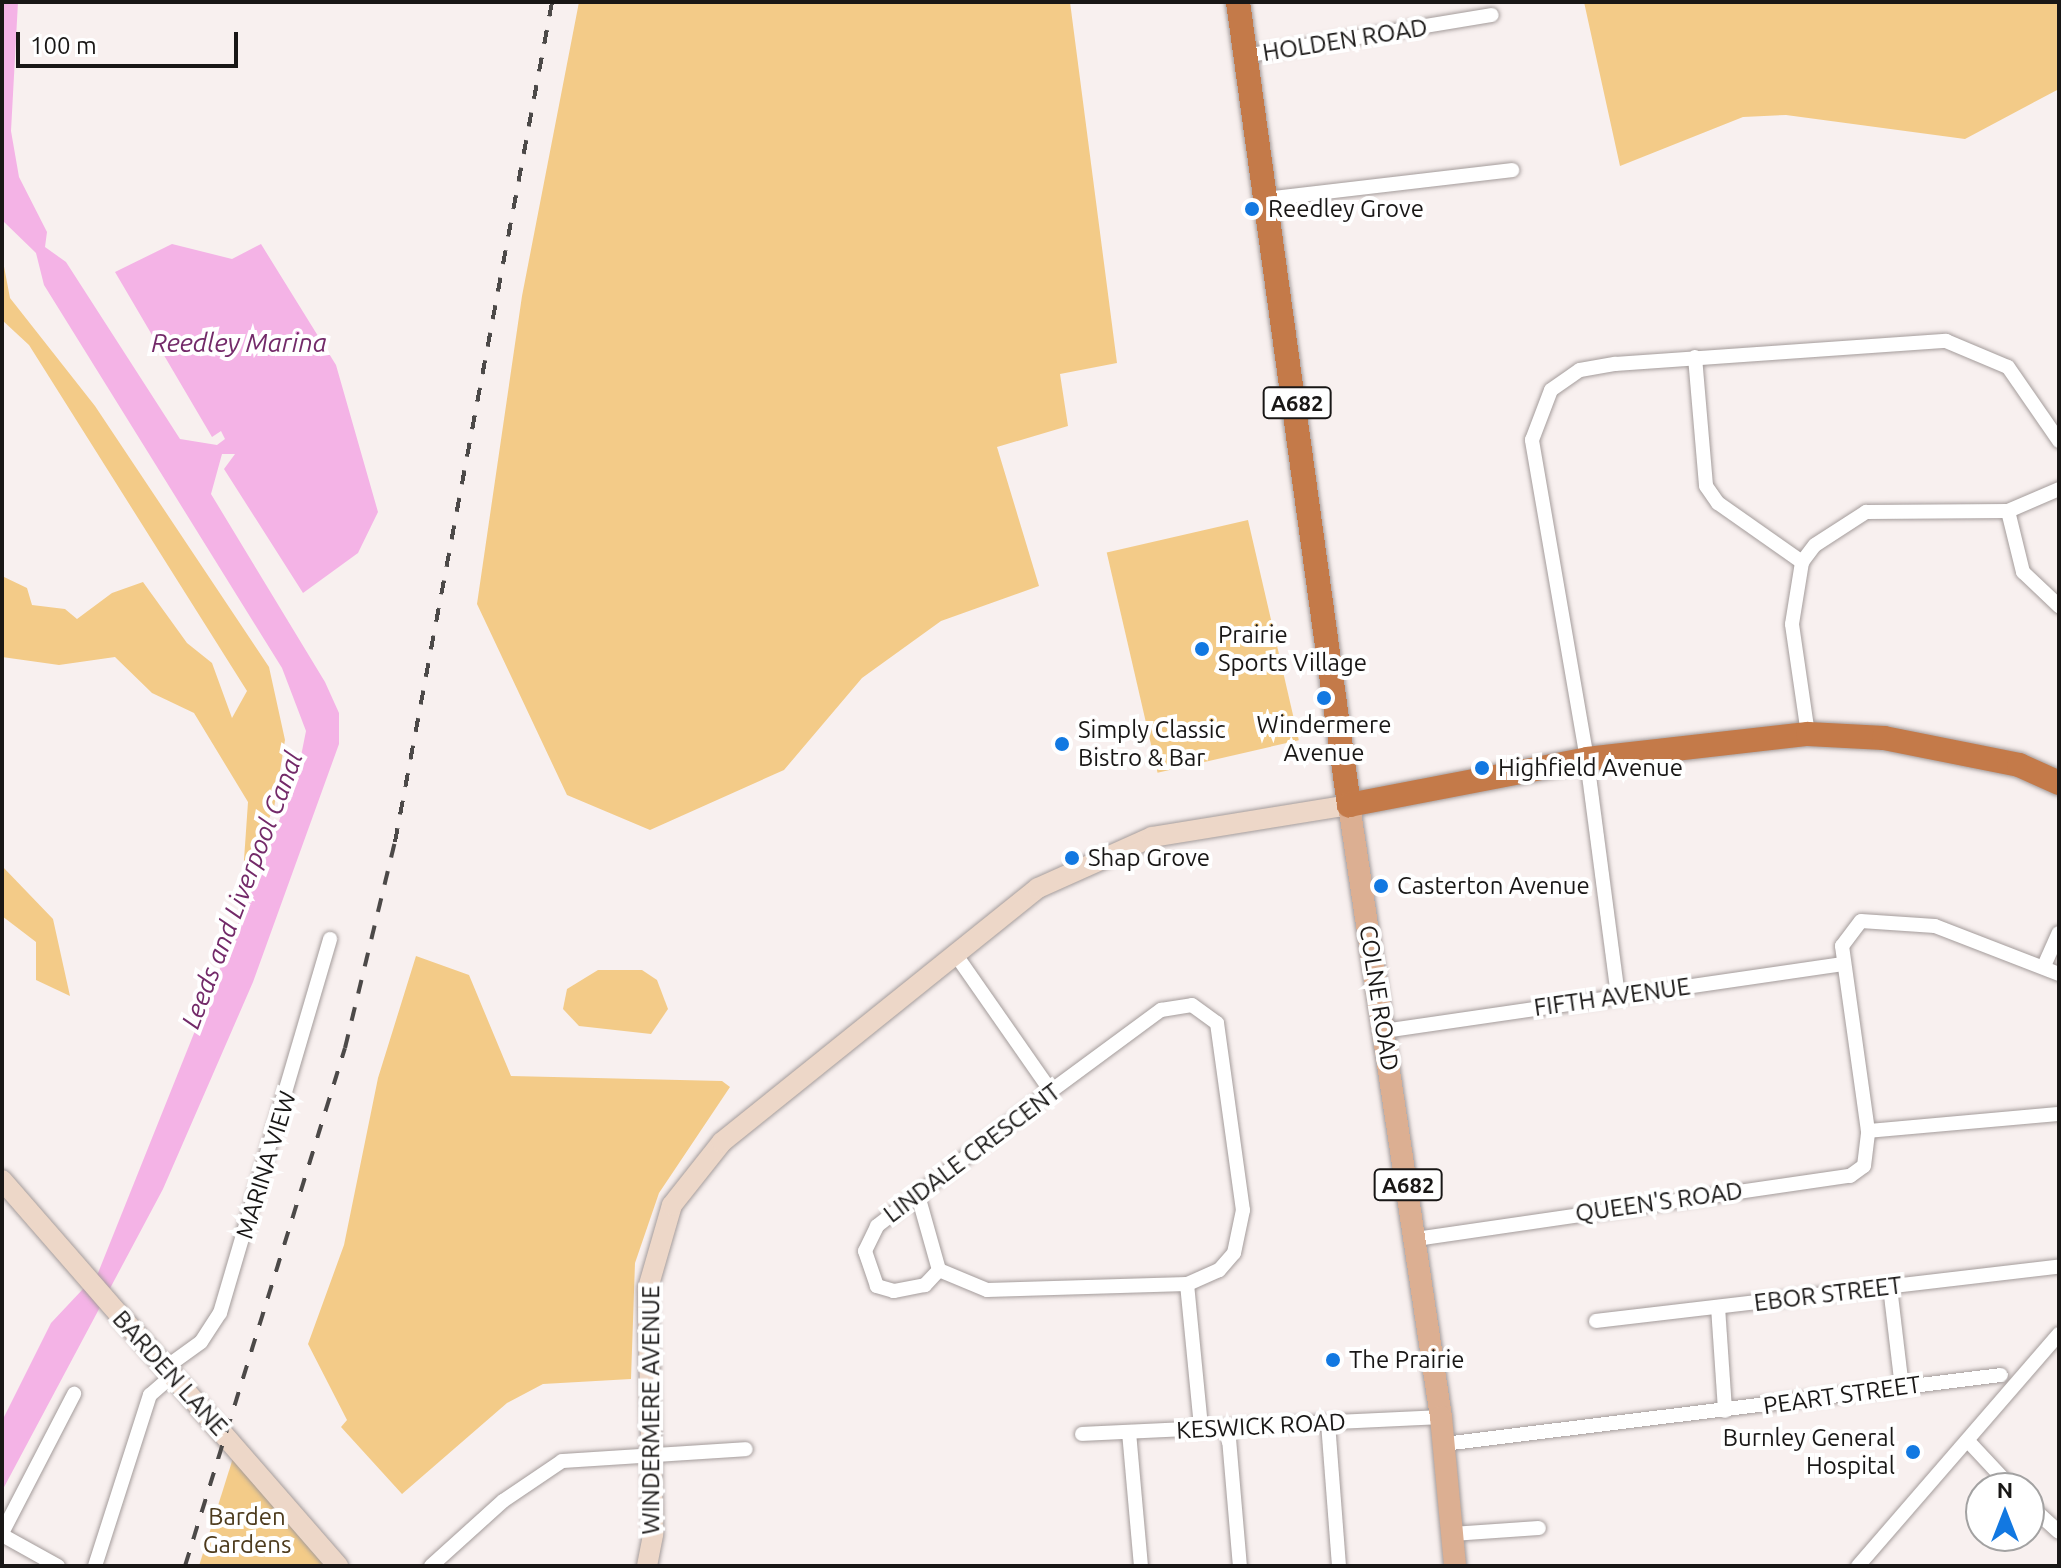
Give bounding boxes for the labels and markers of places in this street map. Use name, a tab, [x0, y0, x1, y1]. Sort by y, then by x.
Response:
place label: Reedley Grove	[1268, 195, 1424, 223]
marker: Reedley Grove	[1243, 200, 1261, 218]
place label: Prairie Sports Village	[1218, 621, 1367, 677]
marker: Prairie Sports Village	[1193, 640, 1211, 658]
marker: Windermere Avenue	[1315, 689, 1333, 707]
place label: Windermere Avenue	[1257, 711, 1391, 767]
place label: Simply Classic Bistro & Bar	[1078, 716, 1226, 772]
marker: Simply Classic Bistro & Bar	[1053, 735, 1071, 753]
place label: Highfield Avenue	[1498, 754, 1683, 782]
marker: Highfield Avenue	[1473, 759, 1491, 777]
place label: Shap Grove	[1088, 844, 1210, 872]
marker: Shap Grove	[1063, 849, 1081, 867]
place label: Casterton Avenue	[1397, 872, 1590, 900]
marker: Casterton Avenue	[1372, 877, 1390, 895]
place label: The Prairie	[1349, 1346, 1465, 1374]
marker: The Prairie	[1324, 1351, 1342, 1369]
place label: Burnley General Hospital	[1723, 1424, 1895, 1480]
marker: Burnley General Hospital	[1902, 1441, 1924, 1463]

